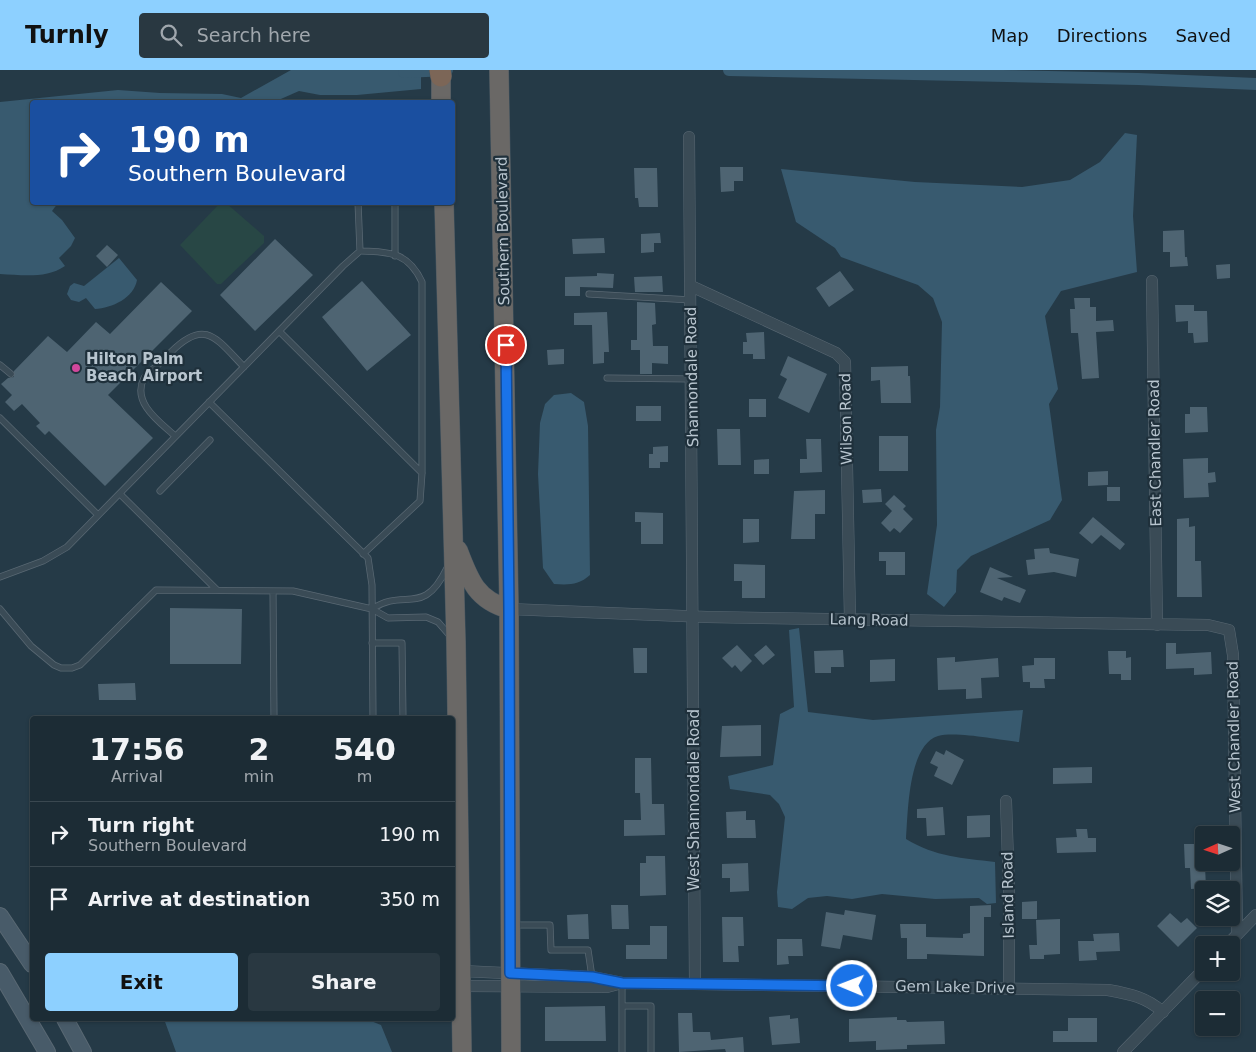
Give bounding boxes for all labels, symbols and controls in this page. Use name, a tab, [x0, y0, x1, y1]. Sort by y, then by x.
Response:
search box	[139, 13, 489, 58]
text: Turnly	[25, 21, 109, 49]
icon: search	[157, 21, 185, 49]
text: Search here	[197, 24, 311, 46]
text: Map	[991, 25, 1029, 46]
text: Directions	[1057, 25, 1147, 46]
text: Saved	[1175, 25, 1231, 46]
icon: right	[45, 120, 110, 185]
text: 190 m	[128, 120, 250, 160]
street label: Southern Boulevard	[493, 156, 513, 306]
text: Southern Boulevard	[128, 161, 346, 186]
street label: Shannondale Road	[682, 307, 702, 447]
pin	[485, 324, 527, 366]
icon: arrive	[492, 331, 520, 359]
place label: Hilton Palm Beach Airport	[86, 350, 202, 385]
marker: Hilton Palm Beach Airport	[70, 362, 82, 374]
street label: Wilson Road	[836, 373, 856, 465]
street label: East Chandler Road	[1145, 379, 1165, 527]
street label: Lang Road	[829, 610, 909, 630]
street label: West Chandler Road	[1224, 661, 1244, 813]
street label: West Shannondale Road	[685, 709, 703, 891]
text: 17:56	[89, 732, 185, 767]
text: 2	[248, 732, 269, 767]
text: 540	[333, 732, 396, 767]
text: Arrival	[111, 767, 163, 786]
text: min	[244, 767, 274, 786]
text: m	[357, 767, 372, 786]
text: Turn right	[88, 814, 194, 836]
icon: right	[45, 820, 73, 848]
text: 190 m	[379, 823, 440, 845]
north arrow	[1195, 826, 1240, 871]
map controls	[1195, 826, 1240, 1036]
text: Southern Boulevard	[88, 836, 247, 855]
street label: Island Road	[998, 851, 1018, 939]
button: layers	[1195, 881, 1240, 926]
icon: arrive	[45, 885, 73, 913]
text: Arrive at destination	[88, 888, 310, 910]
text: 350 m	[379, 888, 440, 910]
button: +	[1195, 936, 1240, 981]
button: Exit	[45, 953, 238, 1011]
button: Share	[248, 953, 440, 1011]
position arrow	[825, 959, 877, 1011]
street label: Gem Lake Drive	[895, 977, 1015, 997]
button: −	[1195, 991, 1240, 1036]

